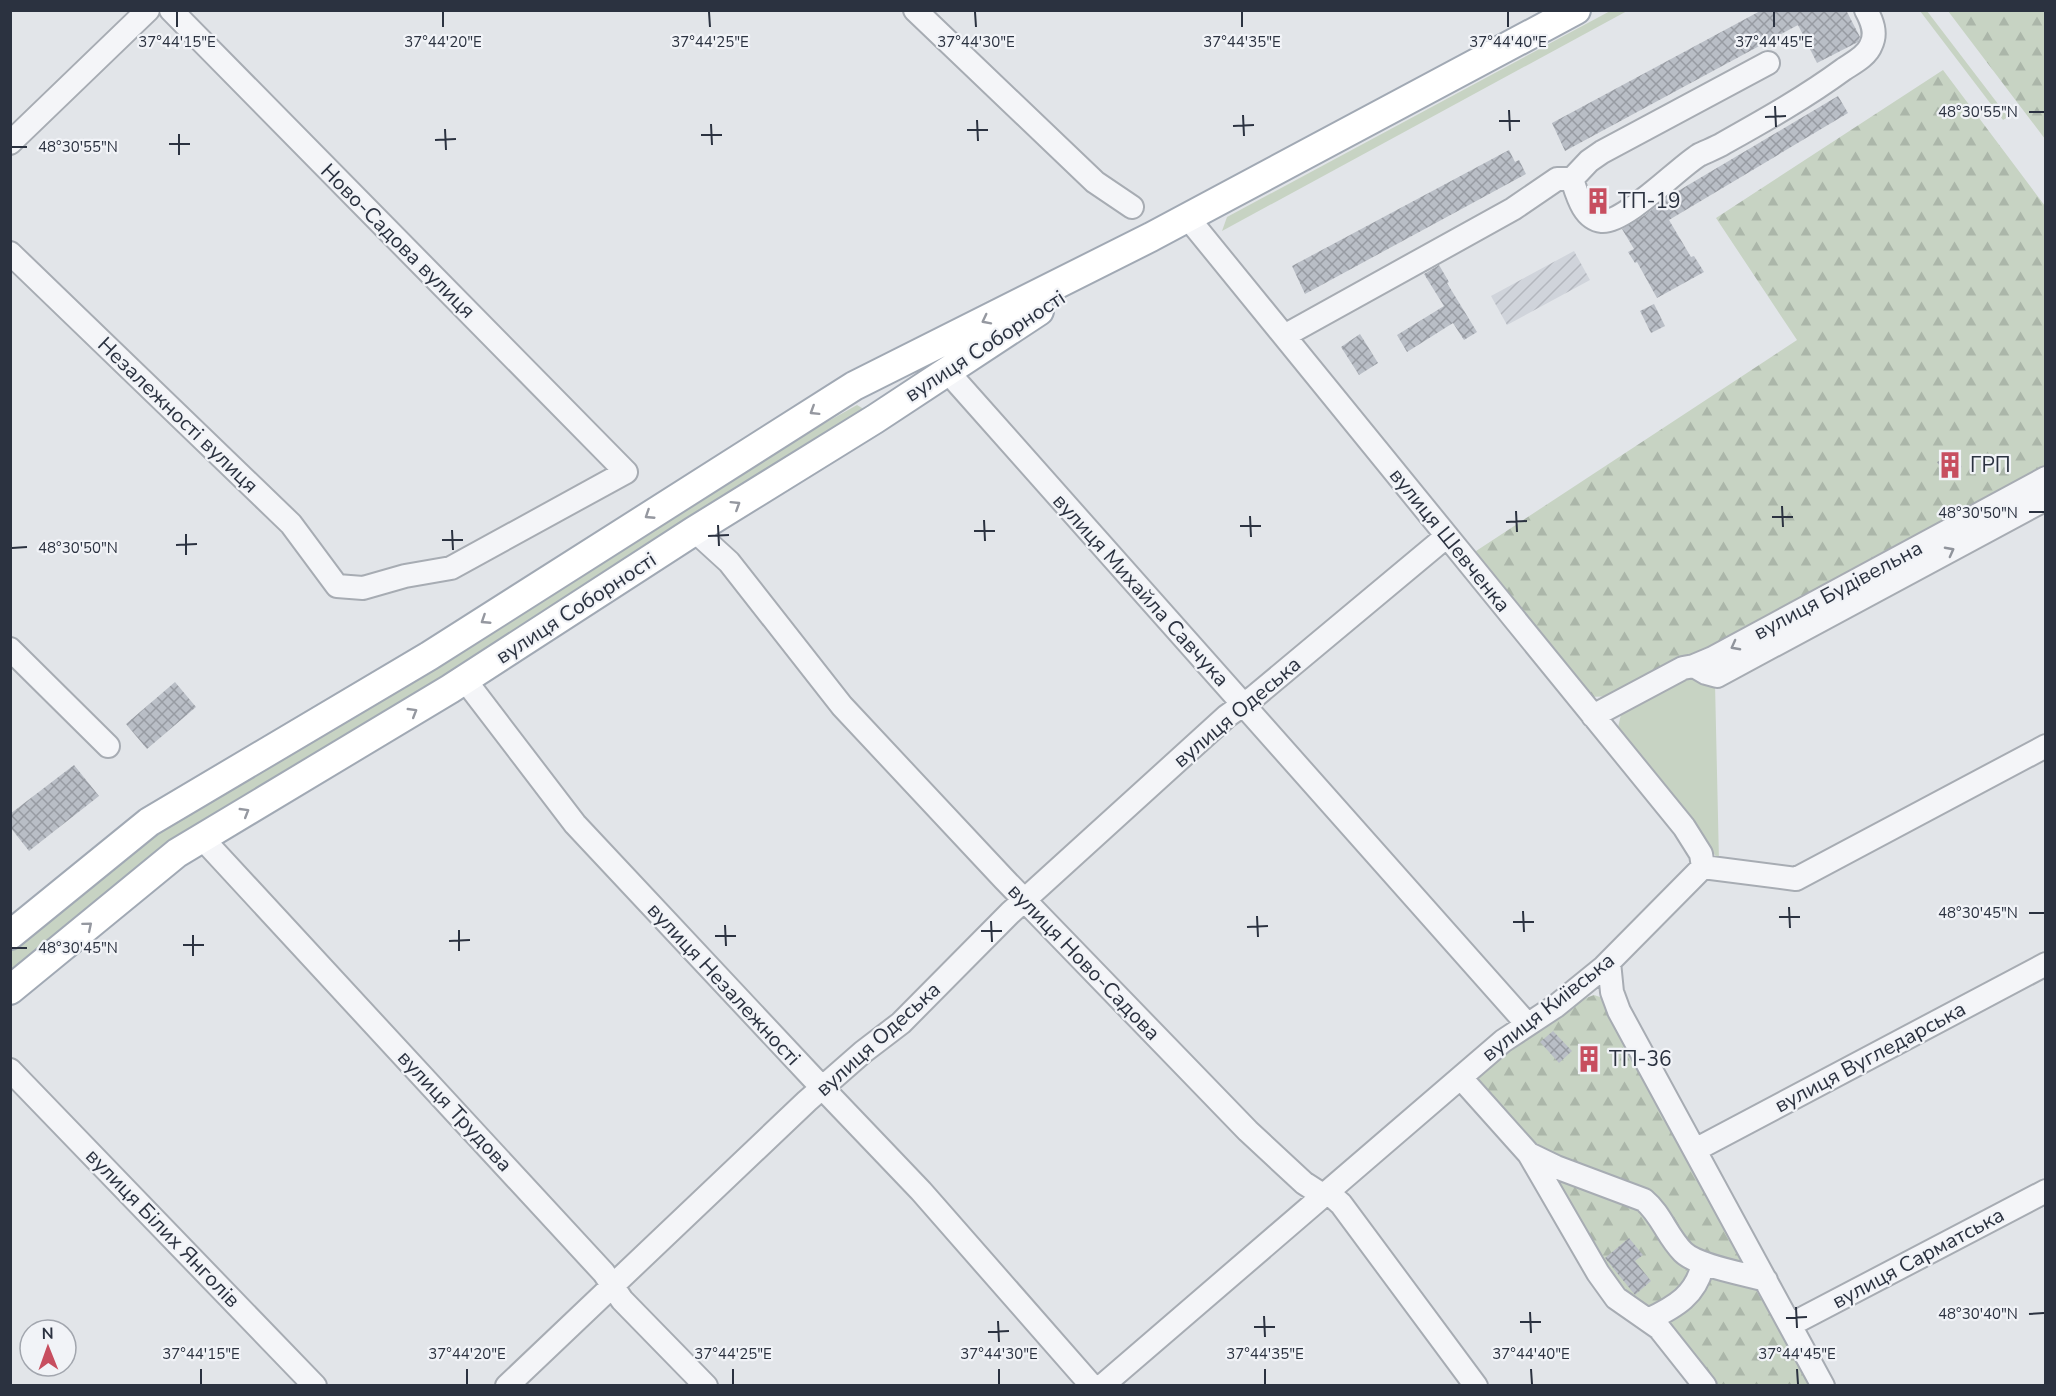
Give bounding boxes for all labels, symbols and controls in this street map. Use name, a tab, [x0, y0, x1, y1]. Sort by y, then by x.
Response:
text: 37°44'15"E	[138, 32, 216, 52]
text: 37°44'20"E	[404, 32, 482, 52]
text: 37°44'25"E	[671, 32, 749, 52]
text: 37°44'30"E	[937, 32, 1015, 52]
text: 37°44'35"E	[1203, 32, 1281, 52]
text: 37°44'40"E	[1469, 32, 1547, 52]
text: 37°44'45"E	[1735, 32, 1813, 52]
text: 48°30'55"N	[1938, 102, 2018, 122]
text: 48°30'55"N	[38, 137, 118, 157]
street label: Ново-Садова вулиця	[314, 157, 482, 325]
building icon: ТП-19	[1583, 186, 1613, 216]
place label: ТП-19	[1618, 187, 1681, 215]
street label: вулиця Соборності	[899, 284, 1071, 408]
one-way arrow	[982, 313, 992, 324]
street label: Незалежності вулиця	[92, 331, 264, 499]
one-way arrow	[810, 404, 820, 416]
building icon: ГРП	[1935, 450, 1965, 480]
place label: ГРП	[1970, 451, 2011, 479]
street label: вулиця Шевченка	[1383, 462, 1517, 618]
street label: вулиця Михайла Савчука	[1047, 487, 1235, 693]
one-way arrow	[729, 501, 740, 512]
text: 48°30'50"N	[1938, 503, 2018, 523]
one-way arrow	[645, 508, 656, 519]
street label: вулиця Будівельна	[1749, 534, 1927, 646]
text: 48°30'50"N	[38, 538, 118, 558]
street label: вулиця Соборності	[490, 546, 662, 670]
one-way arrow	[1943, 547, 1954, 558]
one-way arrow	[480, 613, 491, 624]
one-way arrow	[1731, 639, 1742, 650]
street label: вулиця Одеська	[1167, 650, 1307, 774]
one-way arrow	[407, 707, 417, 719]
one-way arrow	[239, 807, 249, 819]
street label: вулиця Ново-Садова	[1002, 877, 1166, 1047]
street label: вулиця Незалежності	[641, 897, 807, 1071]
text: 48°30'45"N	[1938, 903, 2018, 923]
one-way arrow	[81, 922, 92, 933]
text: 48°30'45"N	[38, 938, 118, 958]
street label: вулиця Київська	[1476, 946, 1620, 1068]
street label: вулиця Одеська	[810, 975, 946, 1103]
street label: вулиця Вугледарська	[1770, 995, 1970, 1119]
street label: вулиця Трудова	[391, 1044, 519, 1178]
building icon: ТП-36	[1574, 1044, 1604, 1074]
place label: ТП-36	[1609, 1045, 1672, 1073]
street label: вулиця Білих Янголів	[80, 1142, 246, 1314]
street label: вулиця Сарматська	[1827, 1201, 2009, 1315]
text: 48°30'40"N	[1938, 1304, 2018, 1324]
north arrow	[18, 1318, 78, 1378]
text: N	[42, 1323, 54, 1345]
text: 37°44'15"E	[162, 1344, 240, 1364]
text: 37°44'20"E	[428, 1344, 506, 1364]
text: 37°44'25"E	[694, 1344, 772, 1364]
text: 37°44'30"E	[960, 1344, 1038, 1364]
text: 37°44'35"E	[1226, 1344, 1304, 1364]
text: 37°44'40"E	[1492, 1344, 1570, 1364]
text: 37°44'45"E	[1758, 1344, 1836, 1364]

